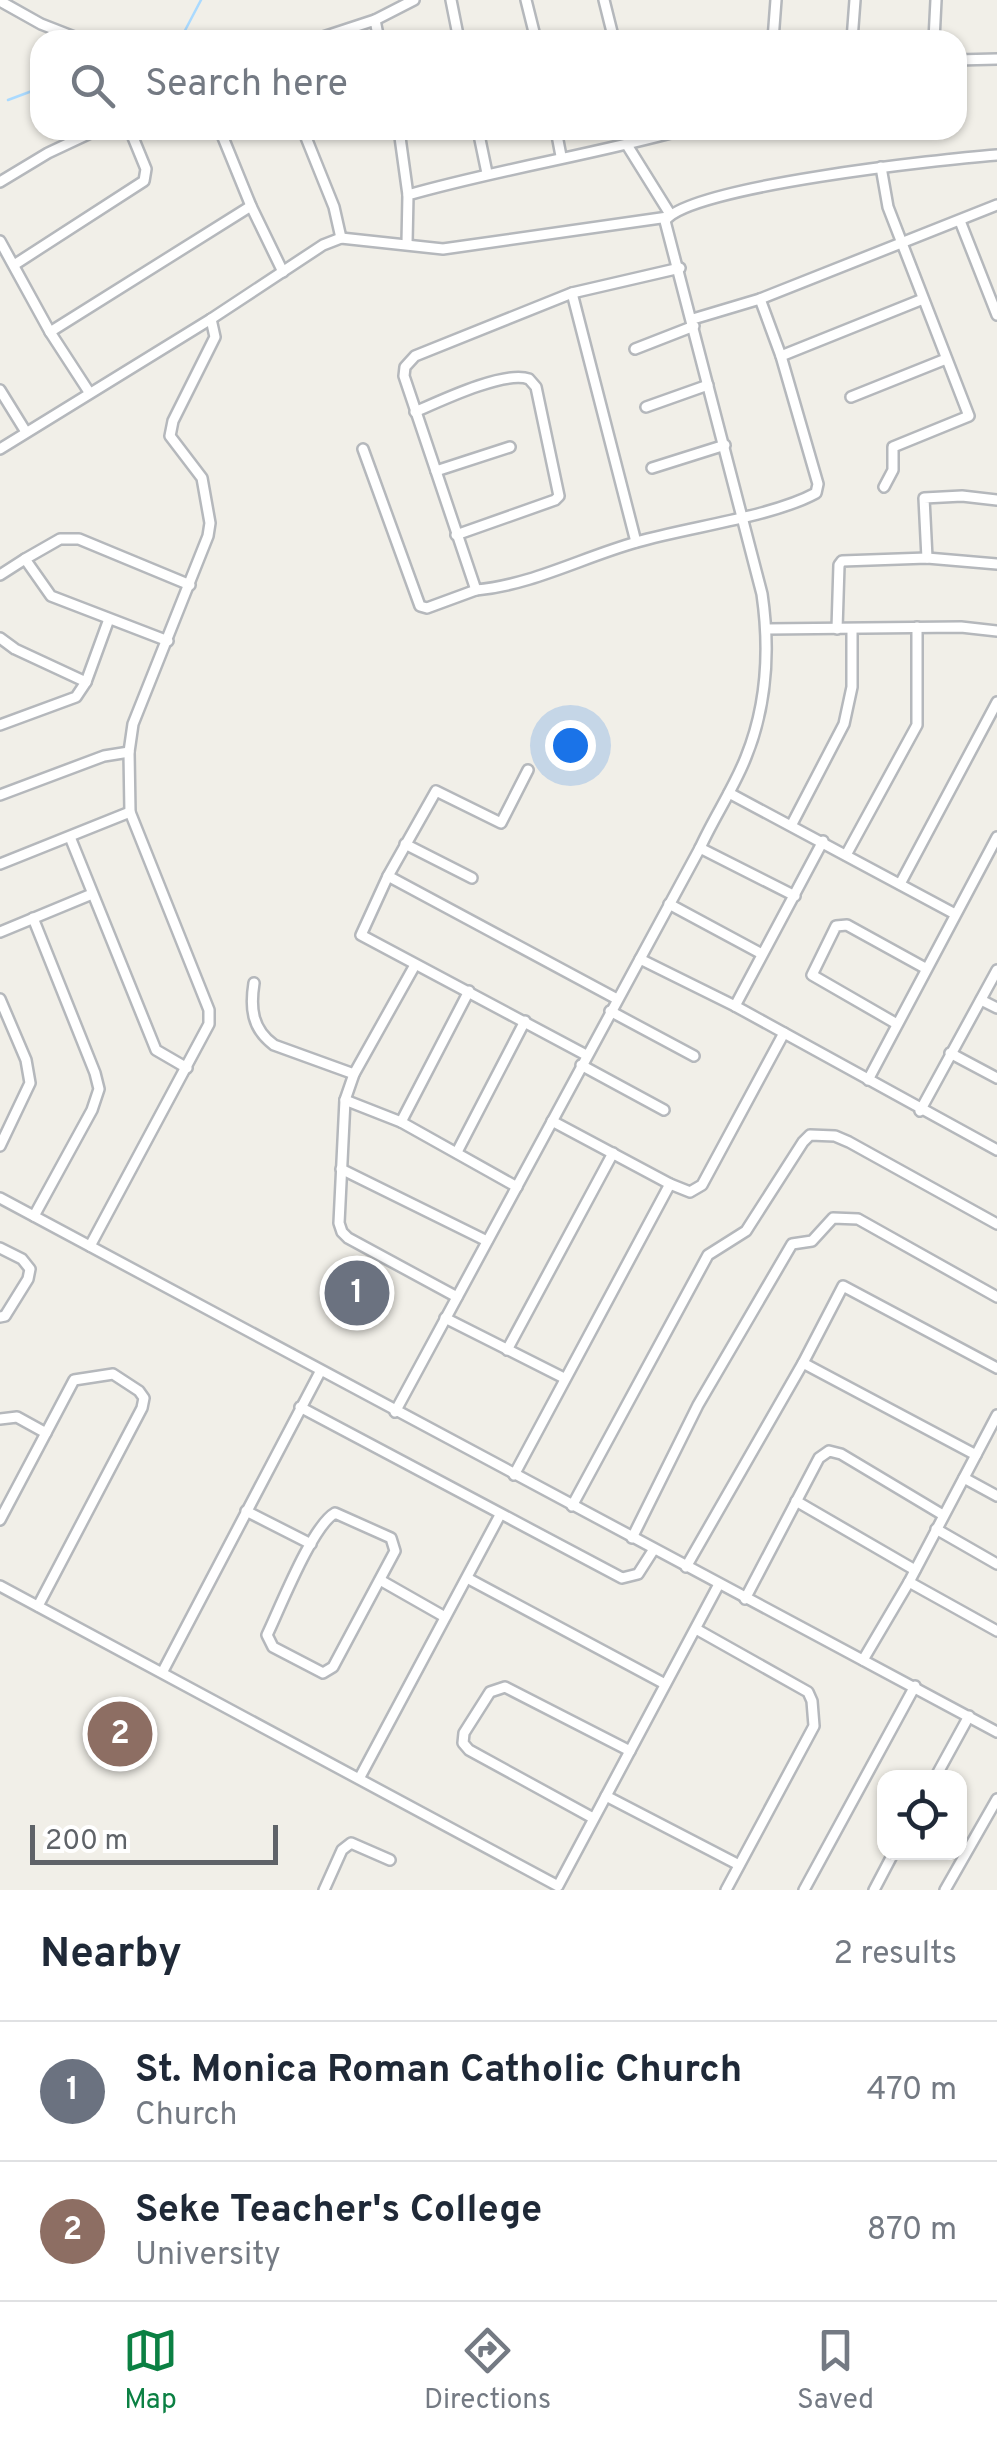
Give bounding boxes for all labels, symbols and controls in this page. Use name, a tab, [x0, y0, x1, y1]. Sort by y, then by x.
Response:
search box	[30, 30, 967, 140]
icon: search	[65, 58, 120, 113]
text: Search here	[145, 61, 348, 110]
your location	[545, 720, 596, 771]
pin: 1	[324, 1256, 390, 1330]
pin: 2	[88, 1696, 152, 1772]
map controls	[877, 1770, 967, 1860]
button: locate	[877, 1770, 967, 1860]
scale bar	[30, 1820, 278, 1864]
text: 200 m	[45, 1824, 128, 1860]
text: Nearby	[40, 1929, 182, 1982]
text: 2 results	[833, 1935, 957, 1975]
text: St. Monica Roman Catholic Church	[135, 2047, 742, 2096]
text: 1	[66, 2071, 79, 2111]
text: 470 m	[867, 2071, 957, 2111]
text: Church	[135, 2096, 238, 2136]
text: Seke Teacher's College	[135, 2187, 542, 2236]
text: 2	[63, 2211, 82, 2251]
text: 870 m	[867, 2211, 957, 2251]
text: University	[135, 2236, 281, 2276]
tab: Map	[123, 2323, 178, 2419]
tab: Directions	[424, 2323, 551, 2419]
tab: Saved	[797, 2323, 874, 2419]

